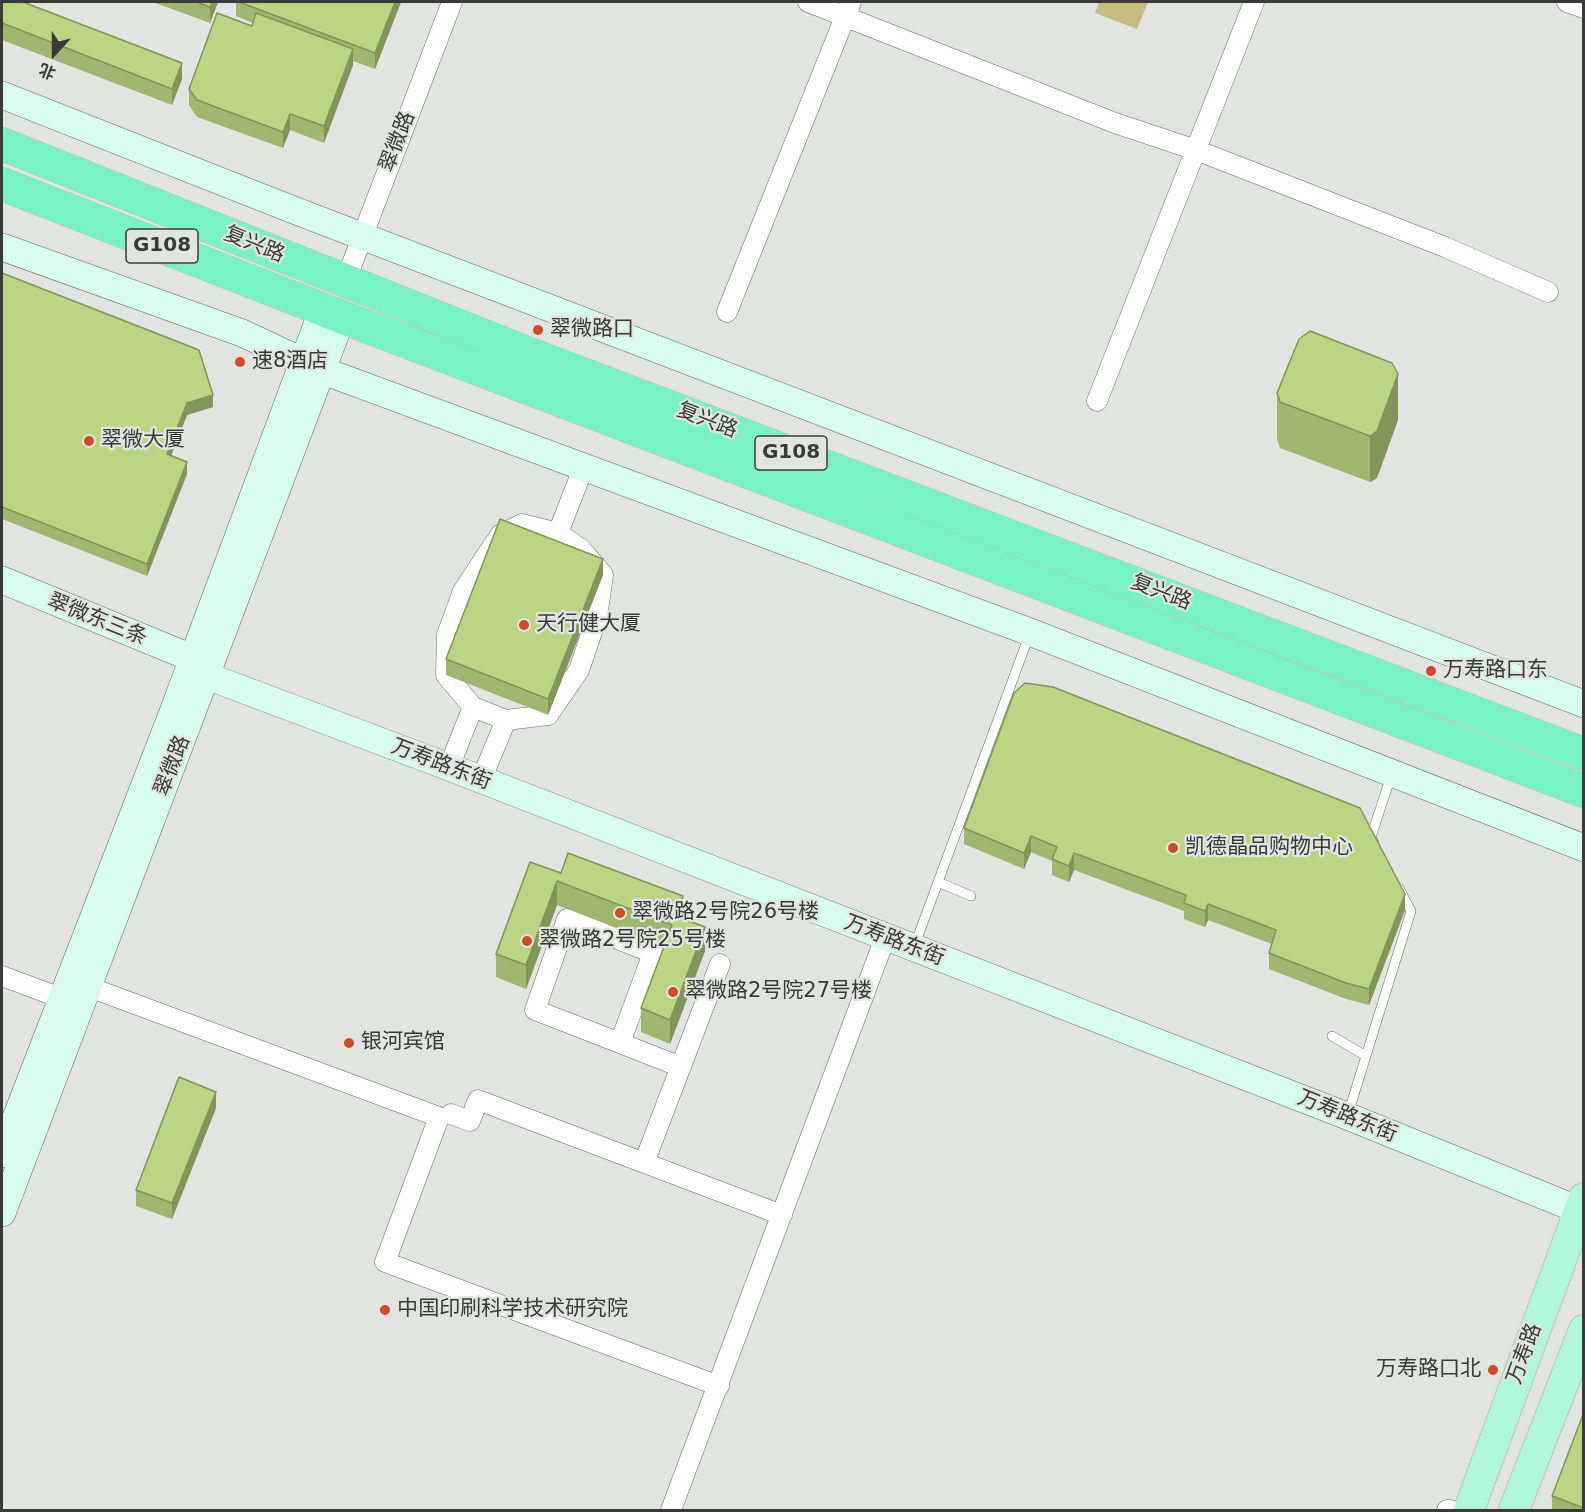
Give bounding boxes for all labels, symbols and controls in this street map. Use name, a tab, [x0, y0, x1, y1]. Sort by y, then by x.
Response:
north arrow	[24, 24, 84, 84]
text: 北	[36, 60, 58, 83]
street label: 翠微路	[375, 108, 421, 176]
street label: 复兴路	[220, 222, 288, 268]
road number: G108	[126, 229, 198, 263]
place label: 翠微路口	[550, 317, 634, 343]
marker: 翠微路口	[531, 323, 545, 337]
place label: 速8酒店	[252, 349, 328, 375]
marker: 速8酒店	[233, 355, 247, 369]
street label: 复兴路	[673, 398, 741, 444]
place label: 翠微大厦	[101, 428, 185, 454]
marker: 翠微大厦	[82, 434, 96, 448]
road number: G108	[755, 436, 827, 470]
street label: 复兴路	[1127, 570, 1195, 616]
street label: 翠微东三条	[44, 589, 150, 651]
place label: 天行健大厦	[536, 612, 641, 638]
marker: 天行健大厦	[517, 618, 531, 632]
place label: 万寿路口东	[1443, 658, 1548, 684]
marker: 万寿路口东	[1424, 664, 1438, 678]
street label: 翠微路	[150, 732, 196, 800]
street label: 万寿路东街	[387, 734, 495, 796]
place label: 凯德晶品购物中心	[1185, 835, 1353, 861]
marker: 凯德晶品购物中心	[1166, 841, 1180, 855]
place label: 翠微路2号院26号楼	[632, 900, 819, 926]
marker: 翠微路2号院26号楼	[613, 906, 627, 920]
street label: 万寿路东街	[840, 910, 948, 972]
place label: 翠微路2号院25号楼	[539, 928, 726, 954]
marker: 翠微路2号院25号楼	[520, 934, 534, 948]
place label: 翠微路2号院27号楼	[685, 979, 872, 1005]
marker: 翠微路2号院27号楼	[666, 985, 680, 999]
place label: 银河宾馆	[361, 1030, 445, 1056]
marker: 银河宾馆	[342, 1036, 356, 1050]
street label: 万寿路东街	[1294, 1086, 1400, 1148]
place label: 中国印刷科学技术研究院	[397, 1297, 628, 1323]
marker: 中国印刷科学技术研究院	[378, 1303, 392, 1317]
street label: 万寿路	[1502, 1320, 1548, 1388]
place label: 万寿路口北	[1376, 1357, 1481, 1383]
marker: 万寿路口北	[1486, 1363, 1500, 1377]

